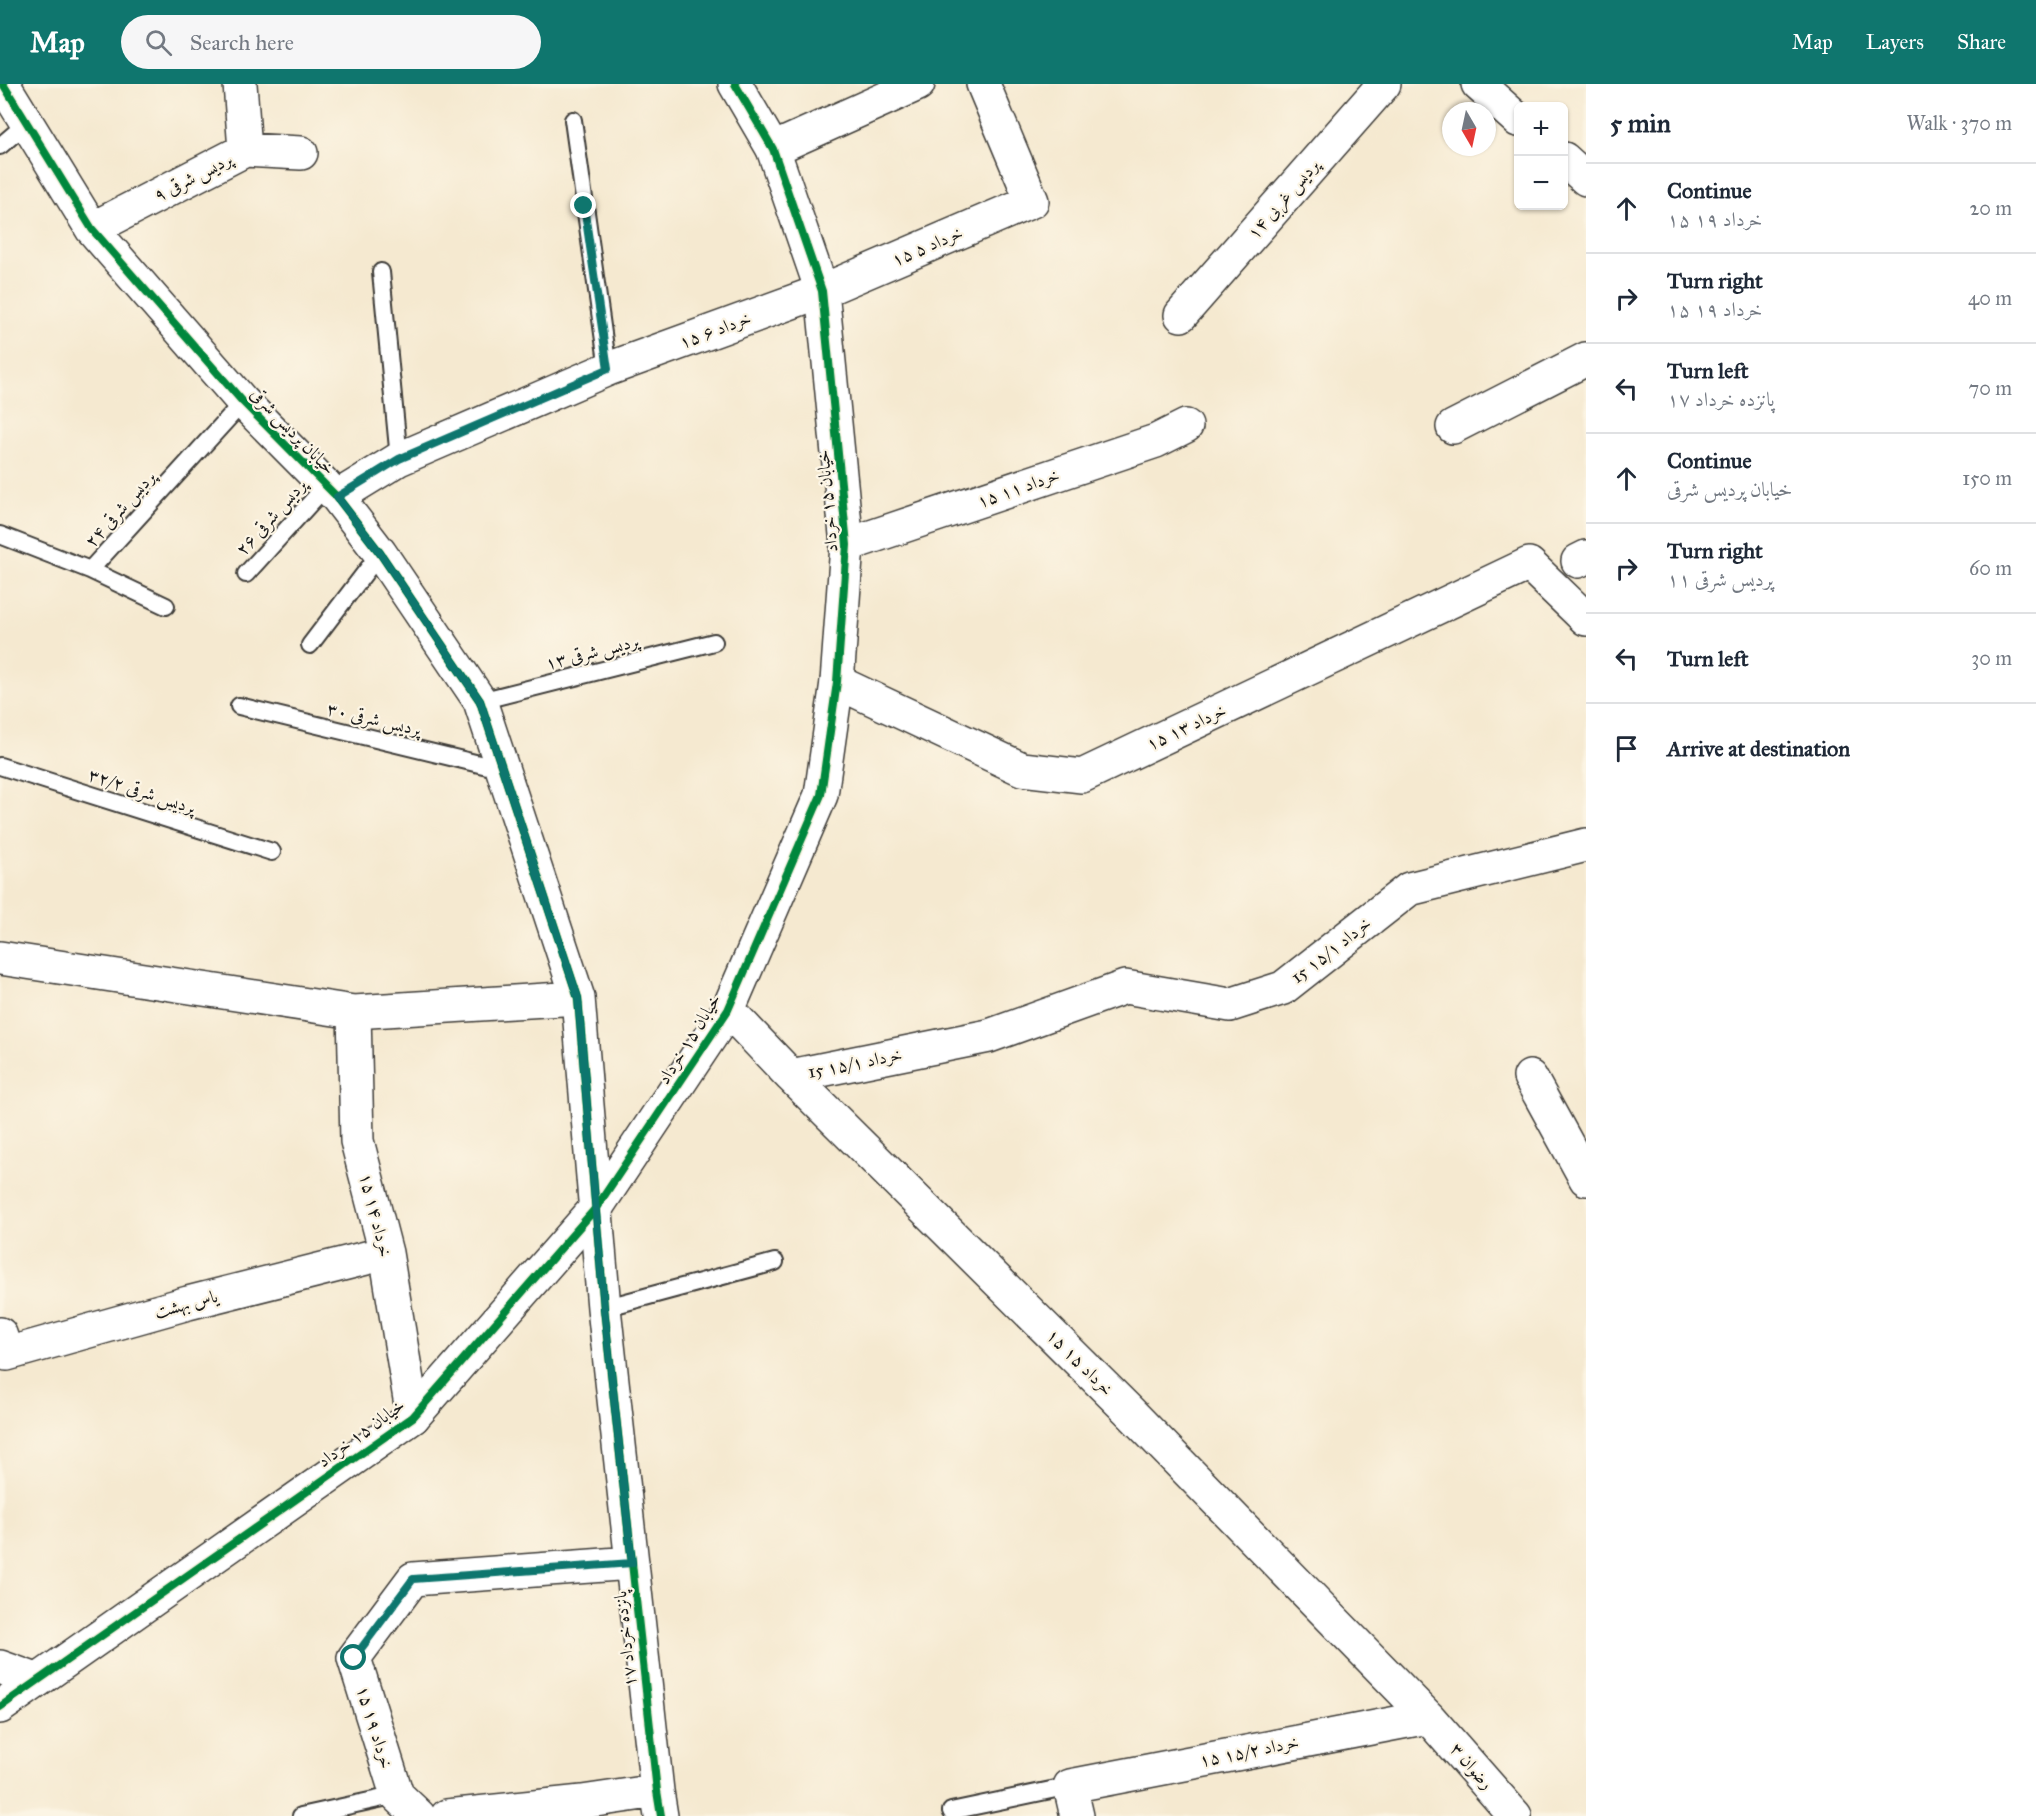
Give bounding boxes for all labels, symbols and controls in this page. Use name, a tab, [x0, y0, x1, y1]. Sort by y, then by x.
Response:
search box	[121, 15, 541, 69]
text: Map	[30, 25, 85, 60]
icon: search	[142, 26, 175, 59]
text: Search here	[190, 29, 294, 56]
text: Map	[1792, 29, 1833, 55]
text: Layers	[1866, 29, 1924, 55]
text: Share	[1957, 29, 2006, 55]
north arrow	[1442, 102, 1496, 156]
map controls	[1514, 102, 1568, 210]
button: +	[1514, 102, 1568, 156]
text: 5 min	[1610, 107, 1671, 139]
text: Walk · 370 m	[1906, 111, 2012, 135]
street label: پردیس شرقی ۹	[150, 147, 238, 207]
street label: پردیس غربی ۱۴	[1242, 153, 1326, 245]
button: −	[1514, 156, 1568, 210]
text: Continue	[1667, 177, 1752, 204]
route end	[570, 192, 596, 218]
icon: ahead	[1610, 192, 1643, 225]
text: 20 m	[1969, 196, 2012, 220]
text: ۱۵ خرداد ۱۹	[1667, 207, 1762, 231]
street label: ۱۵ خرداد ۵	[888, 221, 966, 271]
text: Turn right	[1667, 267, 1763, 294]
icon: right	[1610, 282, 1643, 315]
text: 40 m	[1968, 286, 2012, 310]
text: ۱۵ خرداد ۱۹	[1667, 297, 1762, 321]
street label: ۱۵ خرداد ۶	[676, 307, 754, 353]
text: Turn left	[1667, 357, 1749, 384]
icon: left	[1610, 372, 1643, 405]
text: 70 m	[1969, 376, 2012, 400]
street label: خیابان پردیس شرقی	[245, 383, 340, 480]
text: پانزده خرداد ۱۷	[1667, 387, 1775, 411]
text: Continue	[1667, 447, 1752, 474]
street label: خیابان ۱۵ خرداد	[812, 449, 842, 553]
icon: ahead	[1610, 462, 1643, 495]
street label: ۱۵ خرداد ۱۱	[974, 464, 1062, 512]
street label: پردیس شرقی ۲۴	[80, 465, 162, 553]
text: 150 m	[1962, 466, 2012, 490]
street label: پردیس شرقی ۲۶	[231, 473, 313, 561]
text: خیابان پردیس شرقی	[1667, 477, 1792, 501]
text: Turn right	[1667, 537, 1763, 564]
icon: right	[1610, 552, 1643, 585]
text: 60 m	[1969, 556, 2012, 580]
text: پردیس شرقی ۱۱	[1667, 567, 1773, 591]
street label: پردیس شرقی ۱۳	[543, 629, 643, 675]
icon: left	[1610, 642, 1643, 675]
text: Turn left	[1667, 645, 1749, 672]
text: 30 m	[1971, 646, 2012, 670]
street label: پردیس شرقی ۳۰	[325, 698, 425, 742]
street label: ۱۵ خرداد ۱۳	[1142, 699, 1230, 755]
icon: arrive	[1610, 732, 1643, 765]
text: Arrive at destination	[1667, 735, 1850, 762]
street label: پردیس شرقی ۳۲/۲	[85, 763, 200, 820]
street label: 15 خرداد ۱۵/۱	[1287, 912, 1375, 988]
street label: خیابان ۱۵ خرداد	[652, 990, 726, 1088]
street label: 15 خرداد ۱۵/۱	[806, 1043, 904, 1083]
street label: ۱۵ خرداد ۱۴	[355, 1171, 397, 1259]
street label: یاس بهشت	[152, 1285, 222, 1324]
street label: ۱۵ خرداد ۱۵	[1042, 1324, 1118, 1400]
street label: خیابان ۱۵ خرداد	[313, 1394, 409, 1472]
street label: پانزده خرداد ۱۷	[609, 1588, 643, 1688]
route start	[340, 1644, 366, 1670]
street label: ۱۵ خرداد ۱۹	[352, 1683, 398, 1771]
street label: ۱۵ خرداد ۱۵/۲	[1197, 1731, 1301, 1771]
street label: رضوان ۳	[1446, 1738, 1498, 1794]

